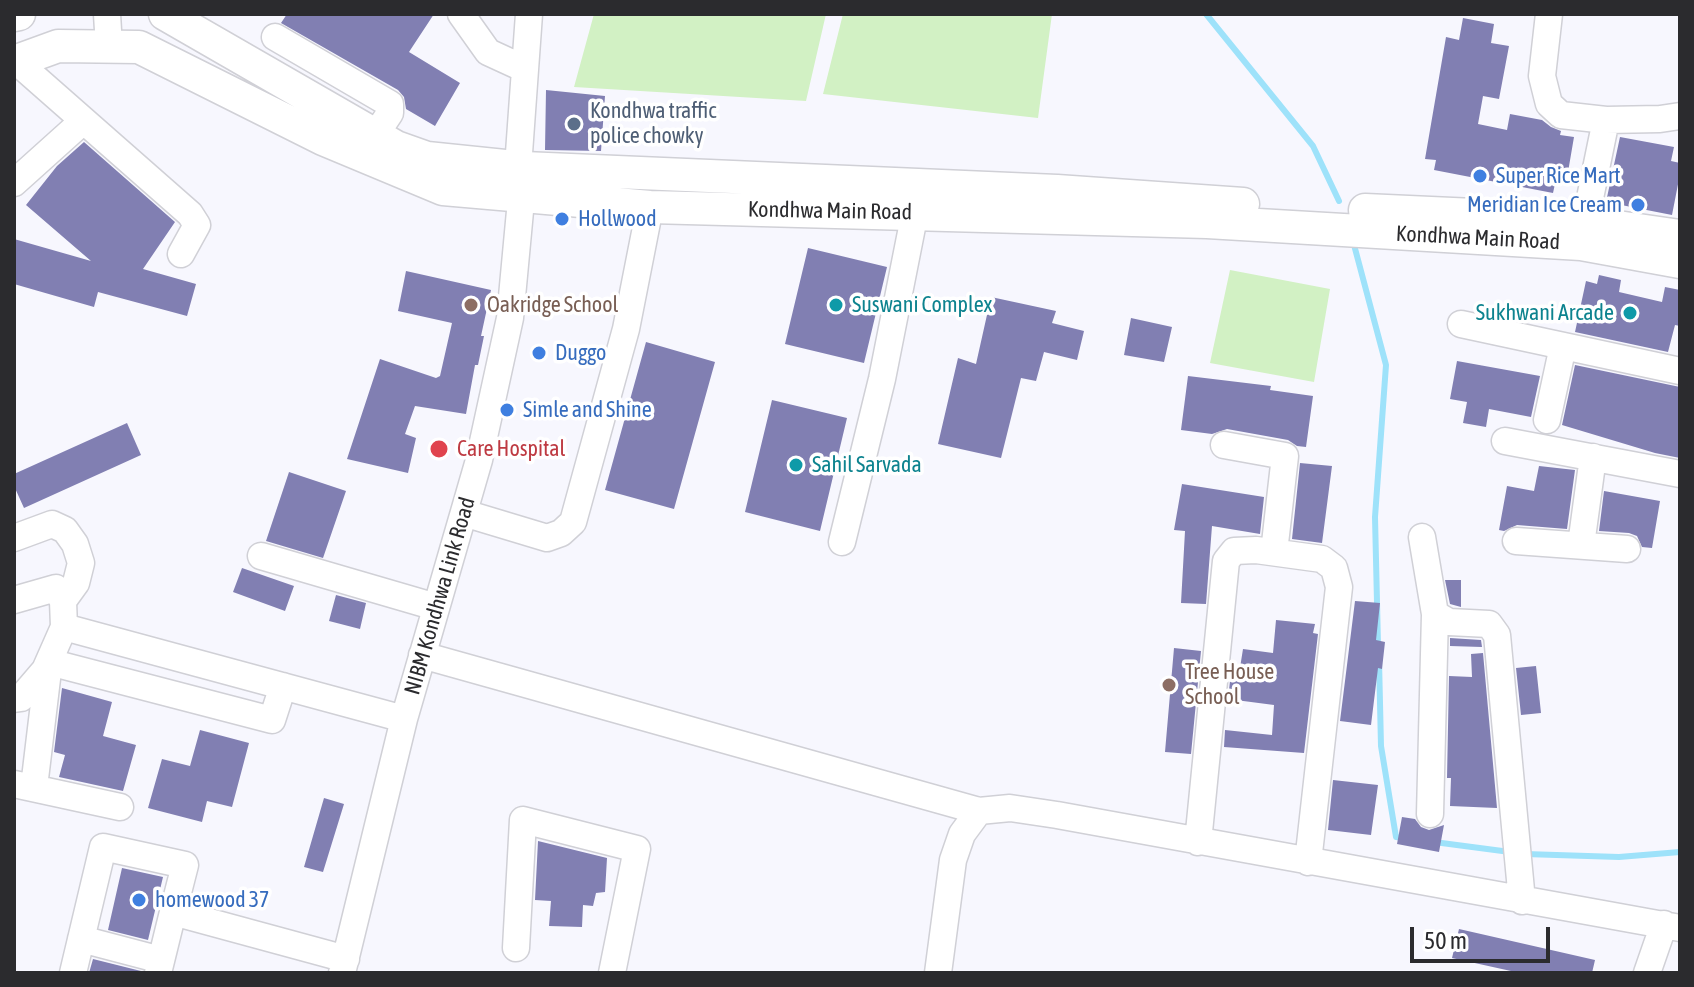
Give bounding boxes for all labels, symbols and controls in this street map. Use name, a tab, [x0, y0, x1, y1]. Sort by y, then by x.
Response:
place label: Kondhwa traffic police chowky	[590, 98, 716, 150]
marker: Kondhwa traffic police chowky	[565, 115, 583, 133]
place label: Super Rice Mart	[1496, 163, 1621, 189]
marker: Super Rice Mart	[1471, 167, 1489, 185]
place label: Meridian Ice Cream	[1467, 192, 1622, 218]
street label: Kondhwa Main Road	[748, 196, 912, 226]
marker: Meridian Ice Cream	[1629, 196, 1647, 214]
place label: Hollwood	[578, 206, 657, 232]
marker: Hollwood	[553, 210, 571, 228]
street label: Kondhwa Main Road	[1395, 221, 1561, 255]
place label: Oakridge School	[487, 292, 618, 318]
place label: Suswani Complex	[852, 292, 992, 318]
marker: Oakridge School	[462, 296, 480, 314]
marker: Suswani Complex	[827, 296, 845, 314]
place label: Sukhwani Arcade	[1476, 300, 1614, 326]
marker: Sukhwani Arcade	[1621, 304, 1639, 322]
place label: Duggo	[555, 340, 606, 366]
marker: Duggo	[530, 344, 548, 362]
place label: Simle and Shine	[523, 397, 652, 423]
marker: Simle and Shine	[498, 401, 516, 419]
place label: Care Hospital	[457, 436, 565, 462]
marker: Care Hospital	[428, 438, 450, 460]
place label: Sahil Sarvada	[812, 452, 922, 478]
marker: Sahil Sarvada	[787, 456, 805, 474]
street label: NIBM Kondhwa Link Road	[399, 494, 481, 698]
place label: Tree House School	[1185, 659, 1274, 710]
marker: Tree House School	[1160, 676, 1178, 694]
place label: homewood 37	[155, 887, 269, 913]
marker: homewood 37	[130, 891, 148, 909]
scale bar	[1414, 911, 1554, 961]
text: 50 m	[1424, 927, 1467, 954]

